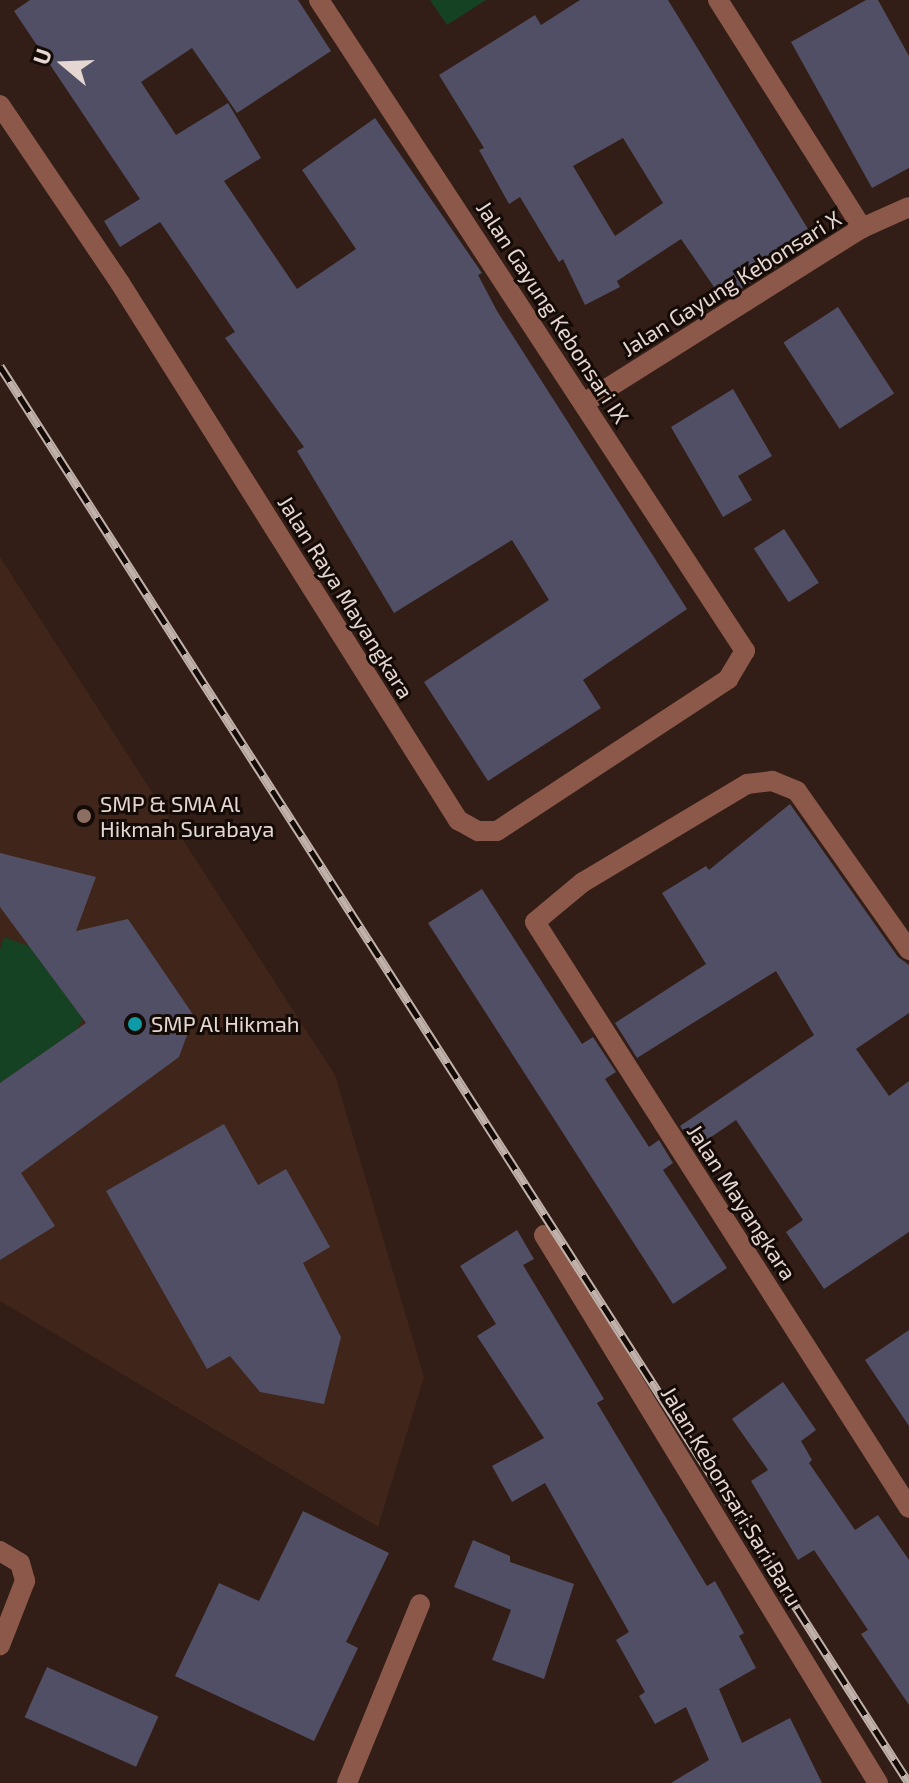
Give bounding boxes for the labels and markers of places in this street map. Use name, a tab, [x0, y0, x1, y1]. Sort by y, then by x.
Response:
place label: SMP & SMA Al Hikmah Surabaya	[100, 790, 274, 842]
marker: SMP & SMA Al Hikmah Surabaya	[75, 807, 93, 825]
place label: SMP Al Hikmah	[151, 1011, 301, 1037]
marker: SMP Al Hikmah	[126, 1015, 144, 1033]

